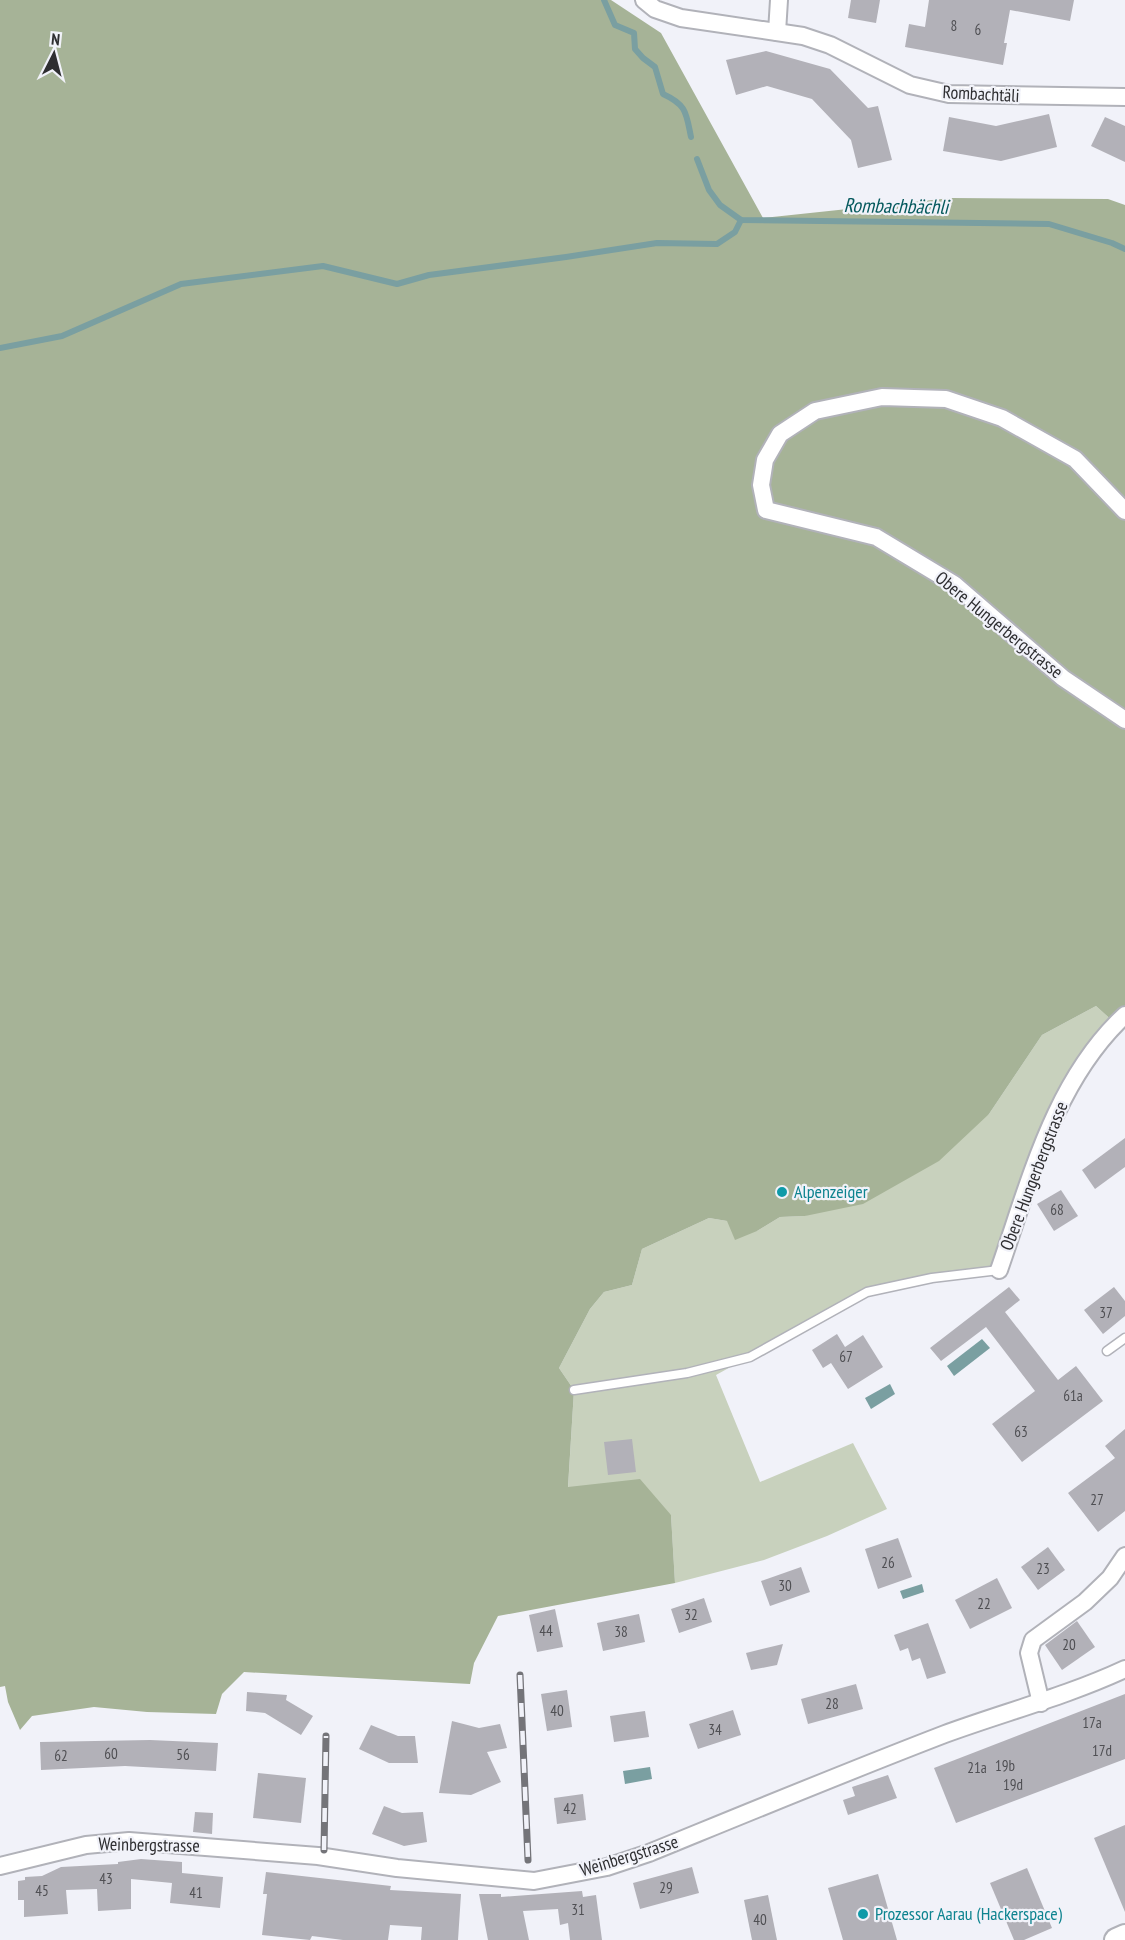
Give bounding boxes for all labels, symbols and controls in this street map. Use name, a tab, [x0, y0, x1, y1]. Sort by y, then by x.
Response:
house number: 8	[951, 16, 957, 35]
house number: 6	[975, 20, 982, 39]
north arrow	[24, 24, 84, 84]
text: N	[50, 29, 61, 49]
street label: Rombachtäli	[942, 80, 1020, 107]
water label: Rombachbächli	[843, 192, 951, 220]
street label: Obere Hungerbergstrasse	[931, 566, 1068, 683]
street label: Obere Hungerbergstrasse	[995, 1098, 1072, 1253]
place label: Alpenzeiger	[794, 1180, 868, 1203]
marker: Alpenzeiger	[775, 1185, 789, 1199]
house number: 68	[1050, 1200, 1064, 1219]
house number: 37	[1099, 1303, 1113, 1322]
house number: 67	[839, 1347, 853, 1366]
house number: 61a	[1063, 1386, 1083, 1405]
house number: 63	[1014, 1422, 1028, 1441]
house number: 27	[1090, 1490, 1104, 1509]
house number: 26	[881, 1553, 895, 1572]
house number: 23	[1036, 1559, 1050, 1578]
house number: 30	[778, 1576, 792, 1595]
house number: 22	[977, 1594, 991, 1613]
house number: 32	[684, 1605, 698, 1624]
house number: 44	[539, 1621, 553, 1640]
house number: 38	[614, 1622, 628, 1641]
house number: 20	[1062, 1635, 1076, 1654]
house number: 28	[825, 1694, 839, 1713]
house number: 40	[550, 1701, 564, 1720]
house number: 17a	[1082, 1713, 1102, 1732]
house number: 34	[708, 1720, 722, 1739]
house number: 17d	[1092, 1741, 1112, 1760]
house number: 60	[104, 1744, 118, 1763]
house number: 56	[176, 1745, 190, 1764]
house number: 62	[54, 1746, 68, 1765]
house number: 19b	[995, 1756, 1015, 1775]
house number: 21a	[967, 1758, 987, 1777]
house number: 19d	[1003, 1775, 1023, 1794]
house number: 42	[563, 1799, 577, 1818]
street label: Weinbergstrasse	[577, 1830, 681, 1881]
street label: Weinbergstrasse	[98, 1832, 200, 1857]
house number: 43	[99, 1869, 113, 1888]
house number: 29	[659, 1878, 673, 1897]
house number: 45	[35, 1881, 49, 1900]
house number: 41	[189, 1883, 203, 1902]
house number: 31	[571, 1900, 585, 1919]
place label: Prozessor Aarau (Hackerspace)	[875, 1902, 1063, 1925]
marker: Prozessor Aarau (Hackerspace)	[856, 1907, 870, 1921]
house number: 40	[753, 1910, 767, 1929]

